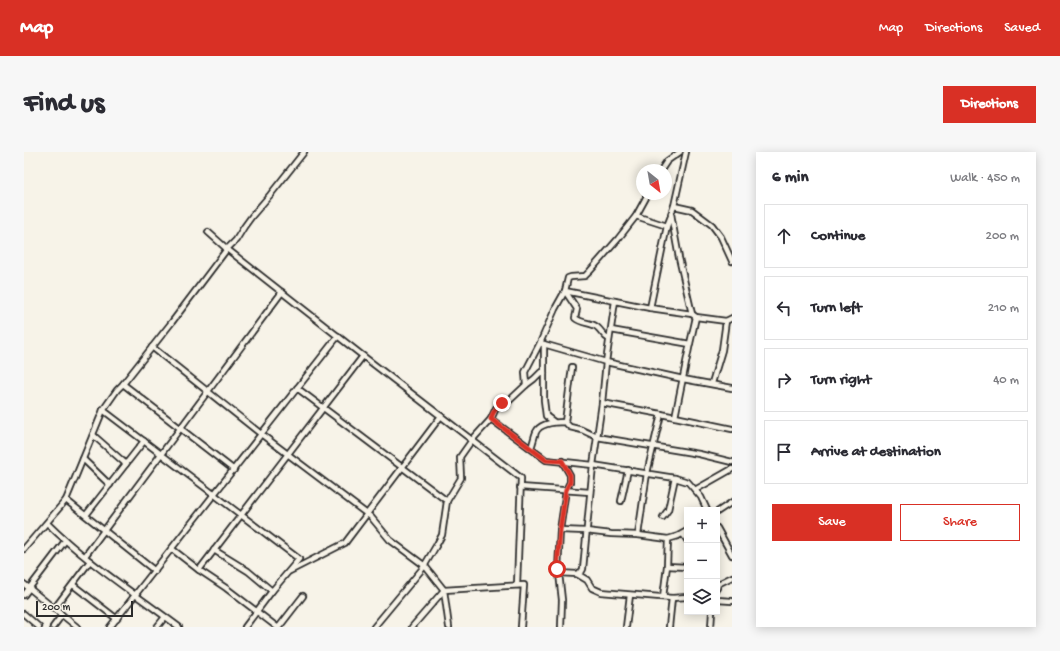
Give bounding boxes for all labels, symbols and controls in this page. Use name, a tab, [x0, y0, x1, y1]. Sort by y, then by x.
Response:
text: Map	[20, 17, 53, 40]
text: Map	[879, 20, 903, 37]
text: Directions	[925, 20, 982, 37]
text: Saved	[1004, 20, 1040, 37]
button: Directions	[943, 86, 1036, 123]
text: Find us	[24, 88, 104, 121]
north arrow	[636, 164, 672, 200]
text: 6 min	[772, 168, 808, 188]
text: Walk · 450 m	[950, 171, 1020, 186]
icon: ahead	[773, 225, 795, 247]
text: Continue	[811, 227, 865, 245]
text: 200 m	[986, 229, 1019, 244]
icon: left	[773, 297, 795, 319]
text: Turn left	[811, 299, 862, 317]
text: 210 m	[988, 301, 1019, 316]
icon: right	[773, 369, 795, 391]
text: Turn right	[811, 371, 871, 389]
text: 40 m	[993, 373, 1019, 388]
route end	[493, 394, 511, 412]
icon: arrive	[773, 441, 795, 463]
text: Arrive at destination	[811, 443, 941, 461]
button: Save	[772, 504, 892, 541]
button: Share	[900, 504, 1020, 541]
map controls	[684, 507, 720, 615]
button: +	[684, 507, 720, 543]
button: −	[684, 543, 720, 579]
route start	[548, 560, 566, 578]
button: layers	[684, 579, 720, 615]
scale bar	[36, 599, 133, 618]
text: 200 m	[42, 602, 70, 614]

